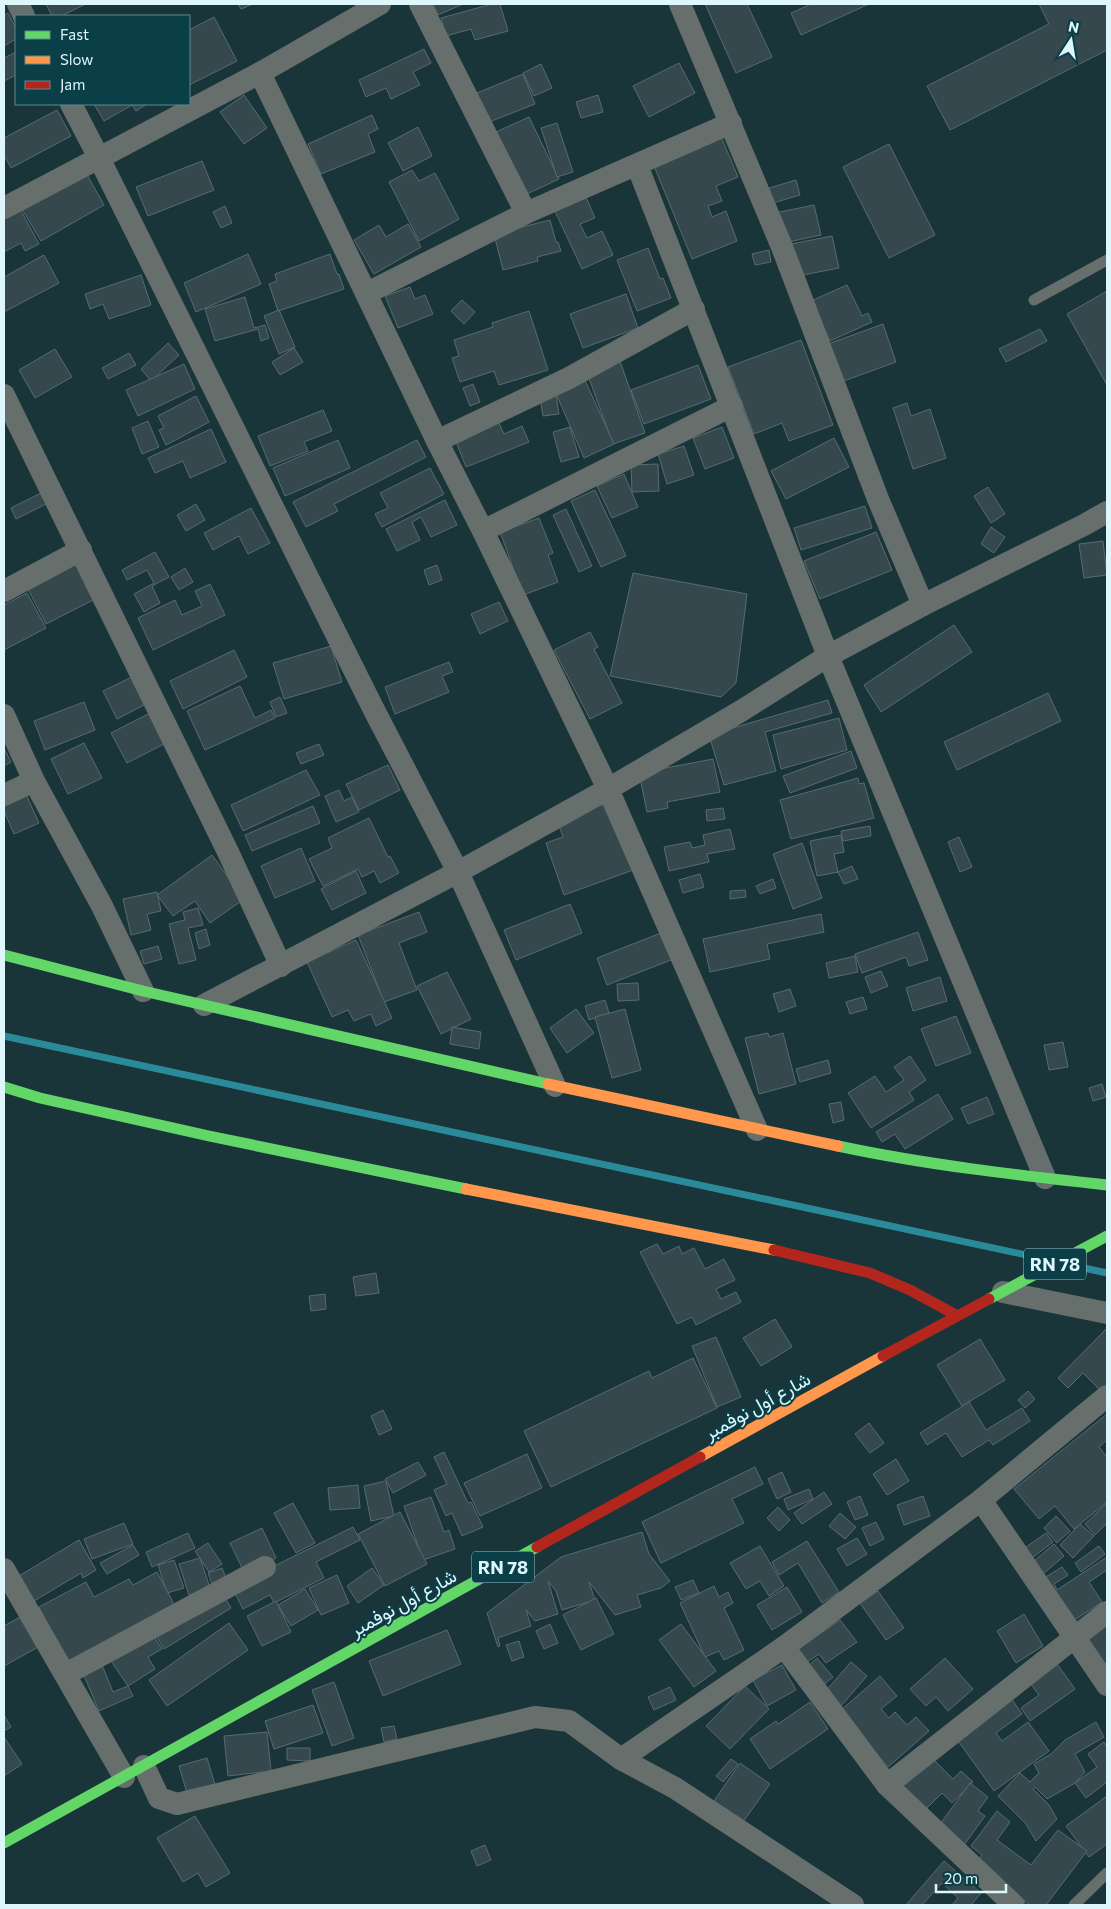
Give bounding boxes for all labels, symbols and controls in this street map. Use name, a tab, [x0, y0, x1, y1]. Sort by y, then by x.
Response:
legend	[15, 15, 190, 105]
north arrow	[1046, 15, 1096, 65]
text: N	[1067, 17, 1081, 36]
text: Fast	[60, 25, 89, 43]
text: Slow	[60, 50, 93, 68]
text: Jam	[60, 75, 85, 93]
road number: RN 78	[1024, 1248, 1086, 1280]
street label: شارع أول نوفمبر	[699, 1366, 815, 1446]
road number: RN 78	[472, 1551, 534, 1582]
street label: شارع أول نوفمبر	[345, 1563, 461, 1643]
scale bar	[936, 1862, 1006, 1894]
text: 20 m	[944, 1869, 978, 1887]

